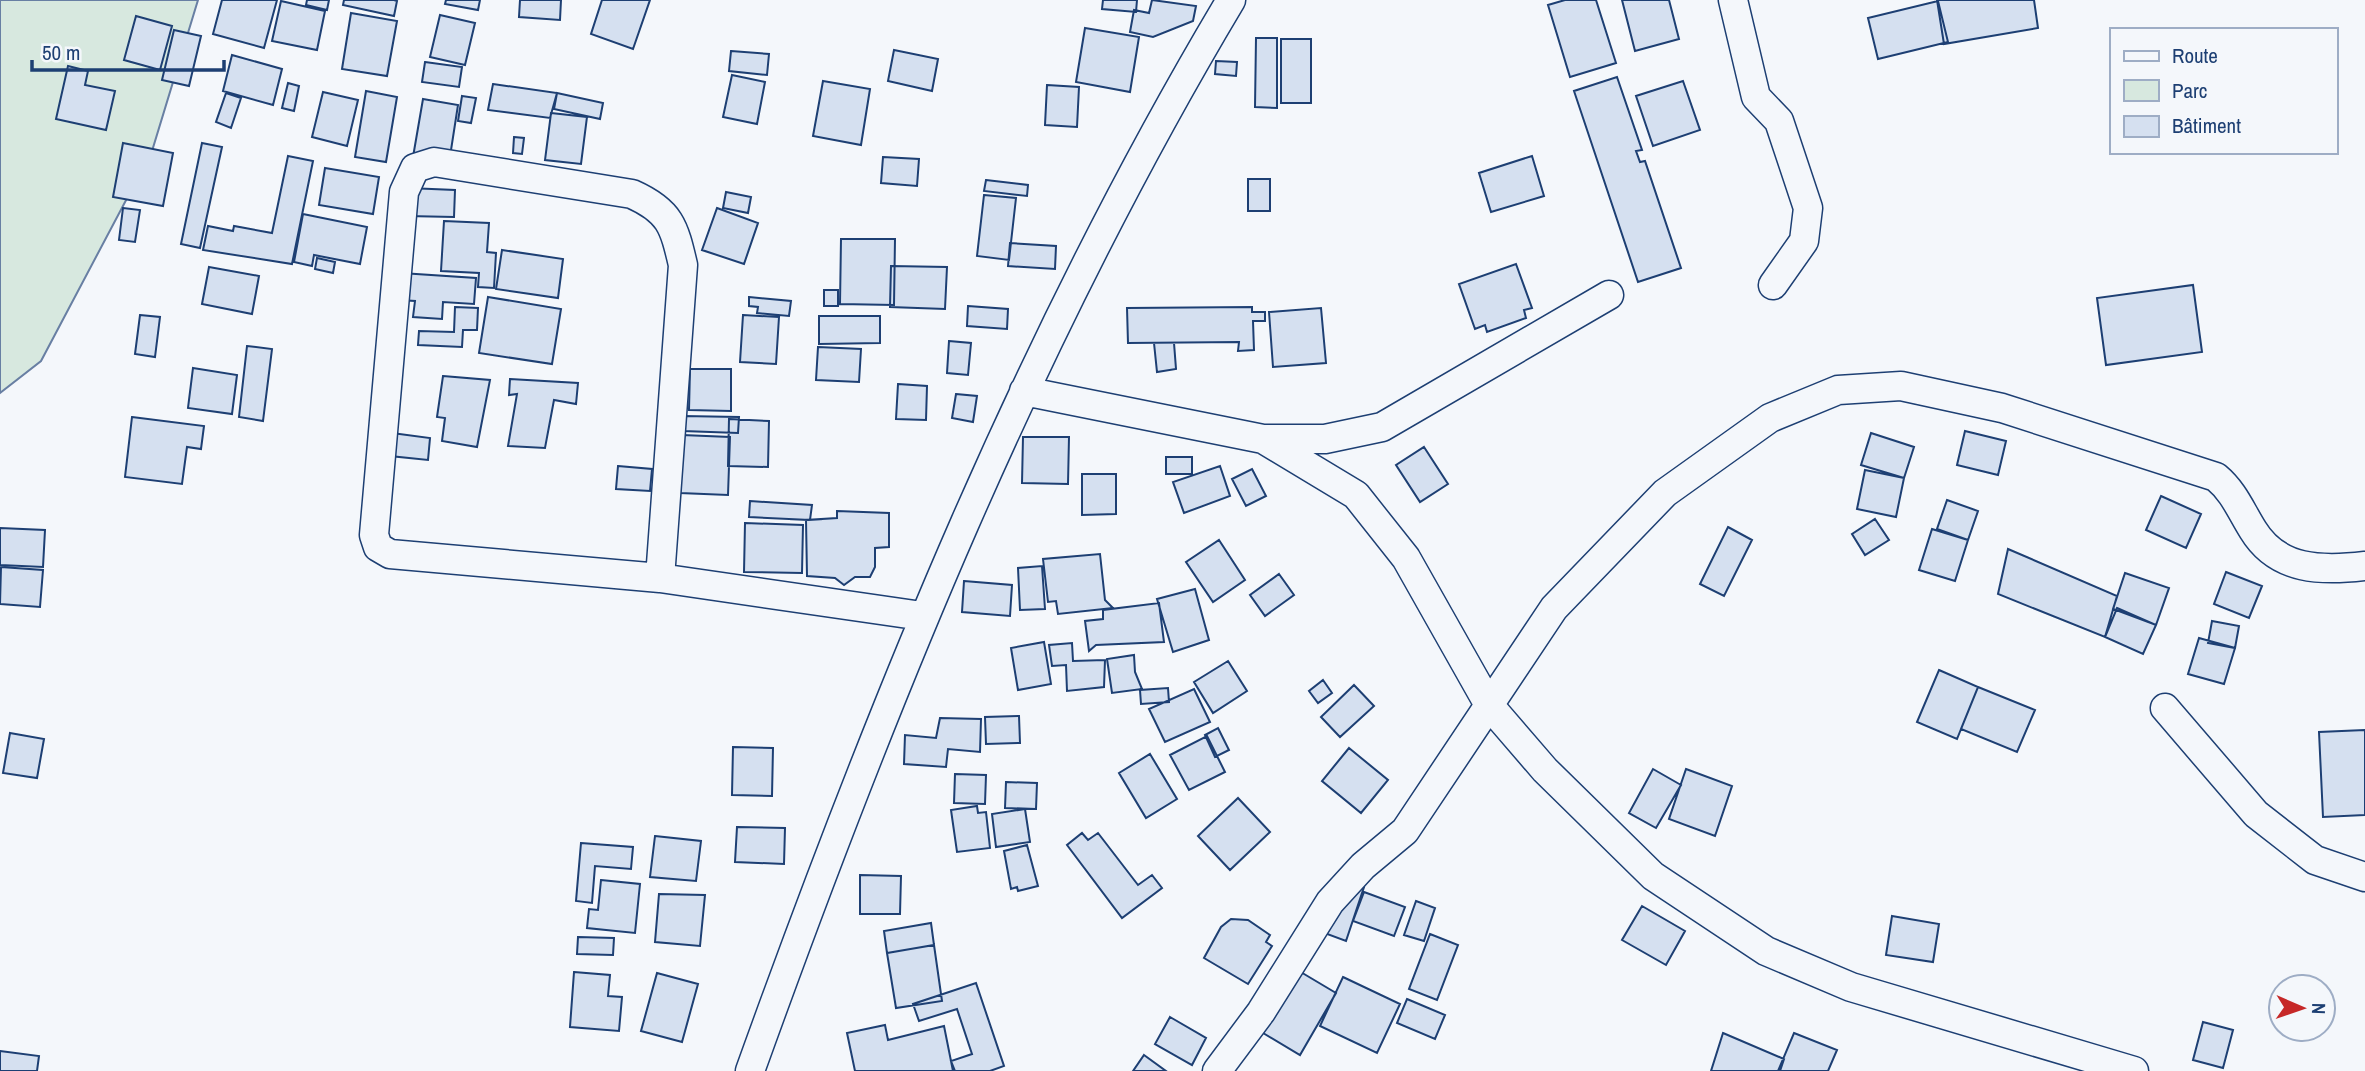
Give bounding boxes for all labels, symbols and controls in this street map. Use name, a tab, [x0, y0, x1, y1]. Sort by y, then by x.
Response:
scale bar	[32, 28, 224, 72]
legend	[2110, 28, 2337, 154]
text: 50 m	[42, 38, 80, 67]
text: Route	[2172, 41, 2218, 70]
text: Parc	[2172, 76, 2207, 105]
text: Bâtiment	[2172, 111, 2241, 140]
north arrow	[2267, 973, 2337, 1043]
text: N	[2306, 1003, 2332, 1015]

